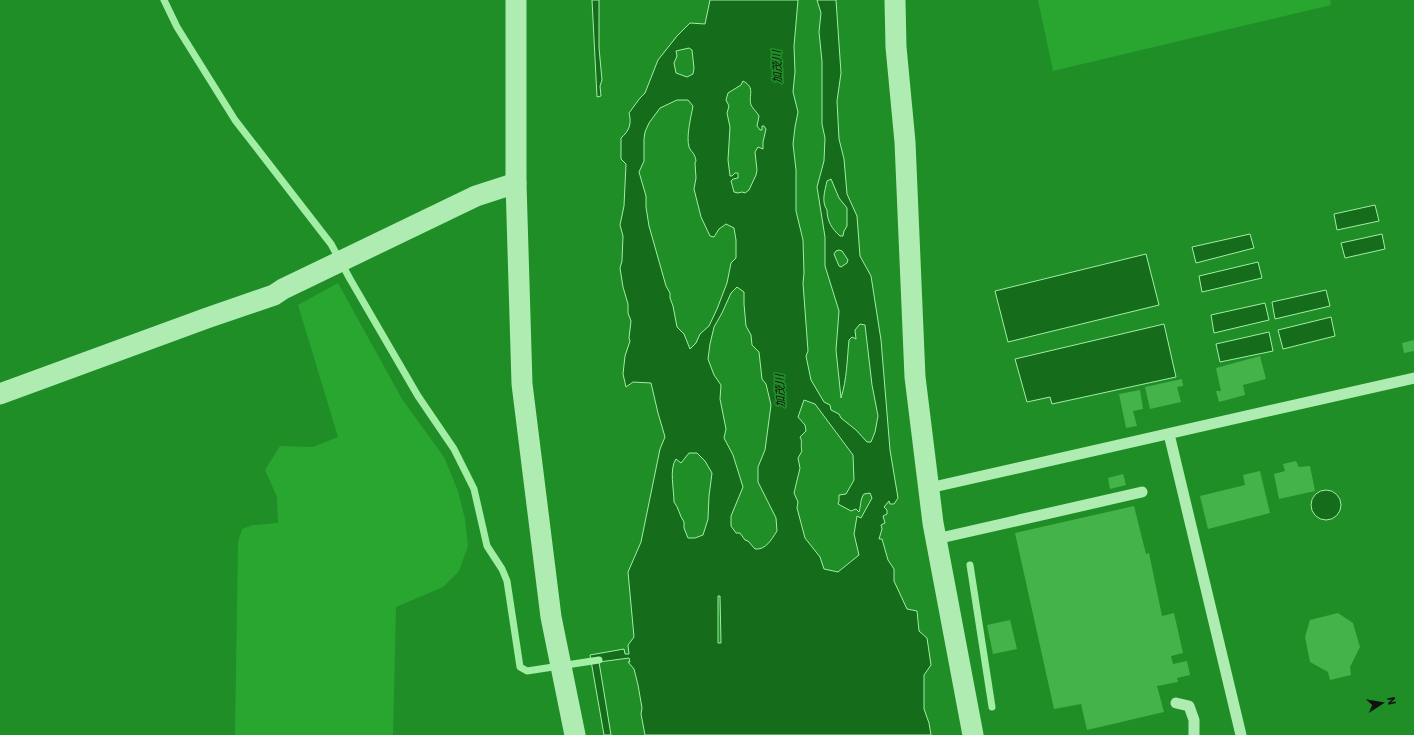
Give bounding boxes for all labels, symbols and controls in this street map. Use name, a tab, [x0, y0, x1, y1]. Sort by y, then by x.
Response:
water label: 加茂川	[769, 49, 785, 84]
water label: 加茂川	[772, 373, 788, 408]
north arrow	[1362, 683, 1402, 723]
text: N	[1384, 696, 1399, 706]

